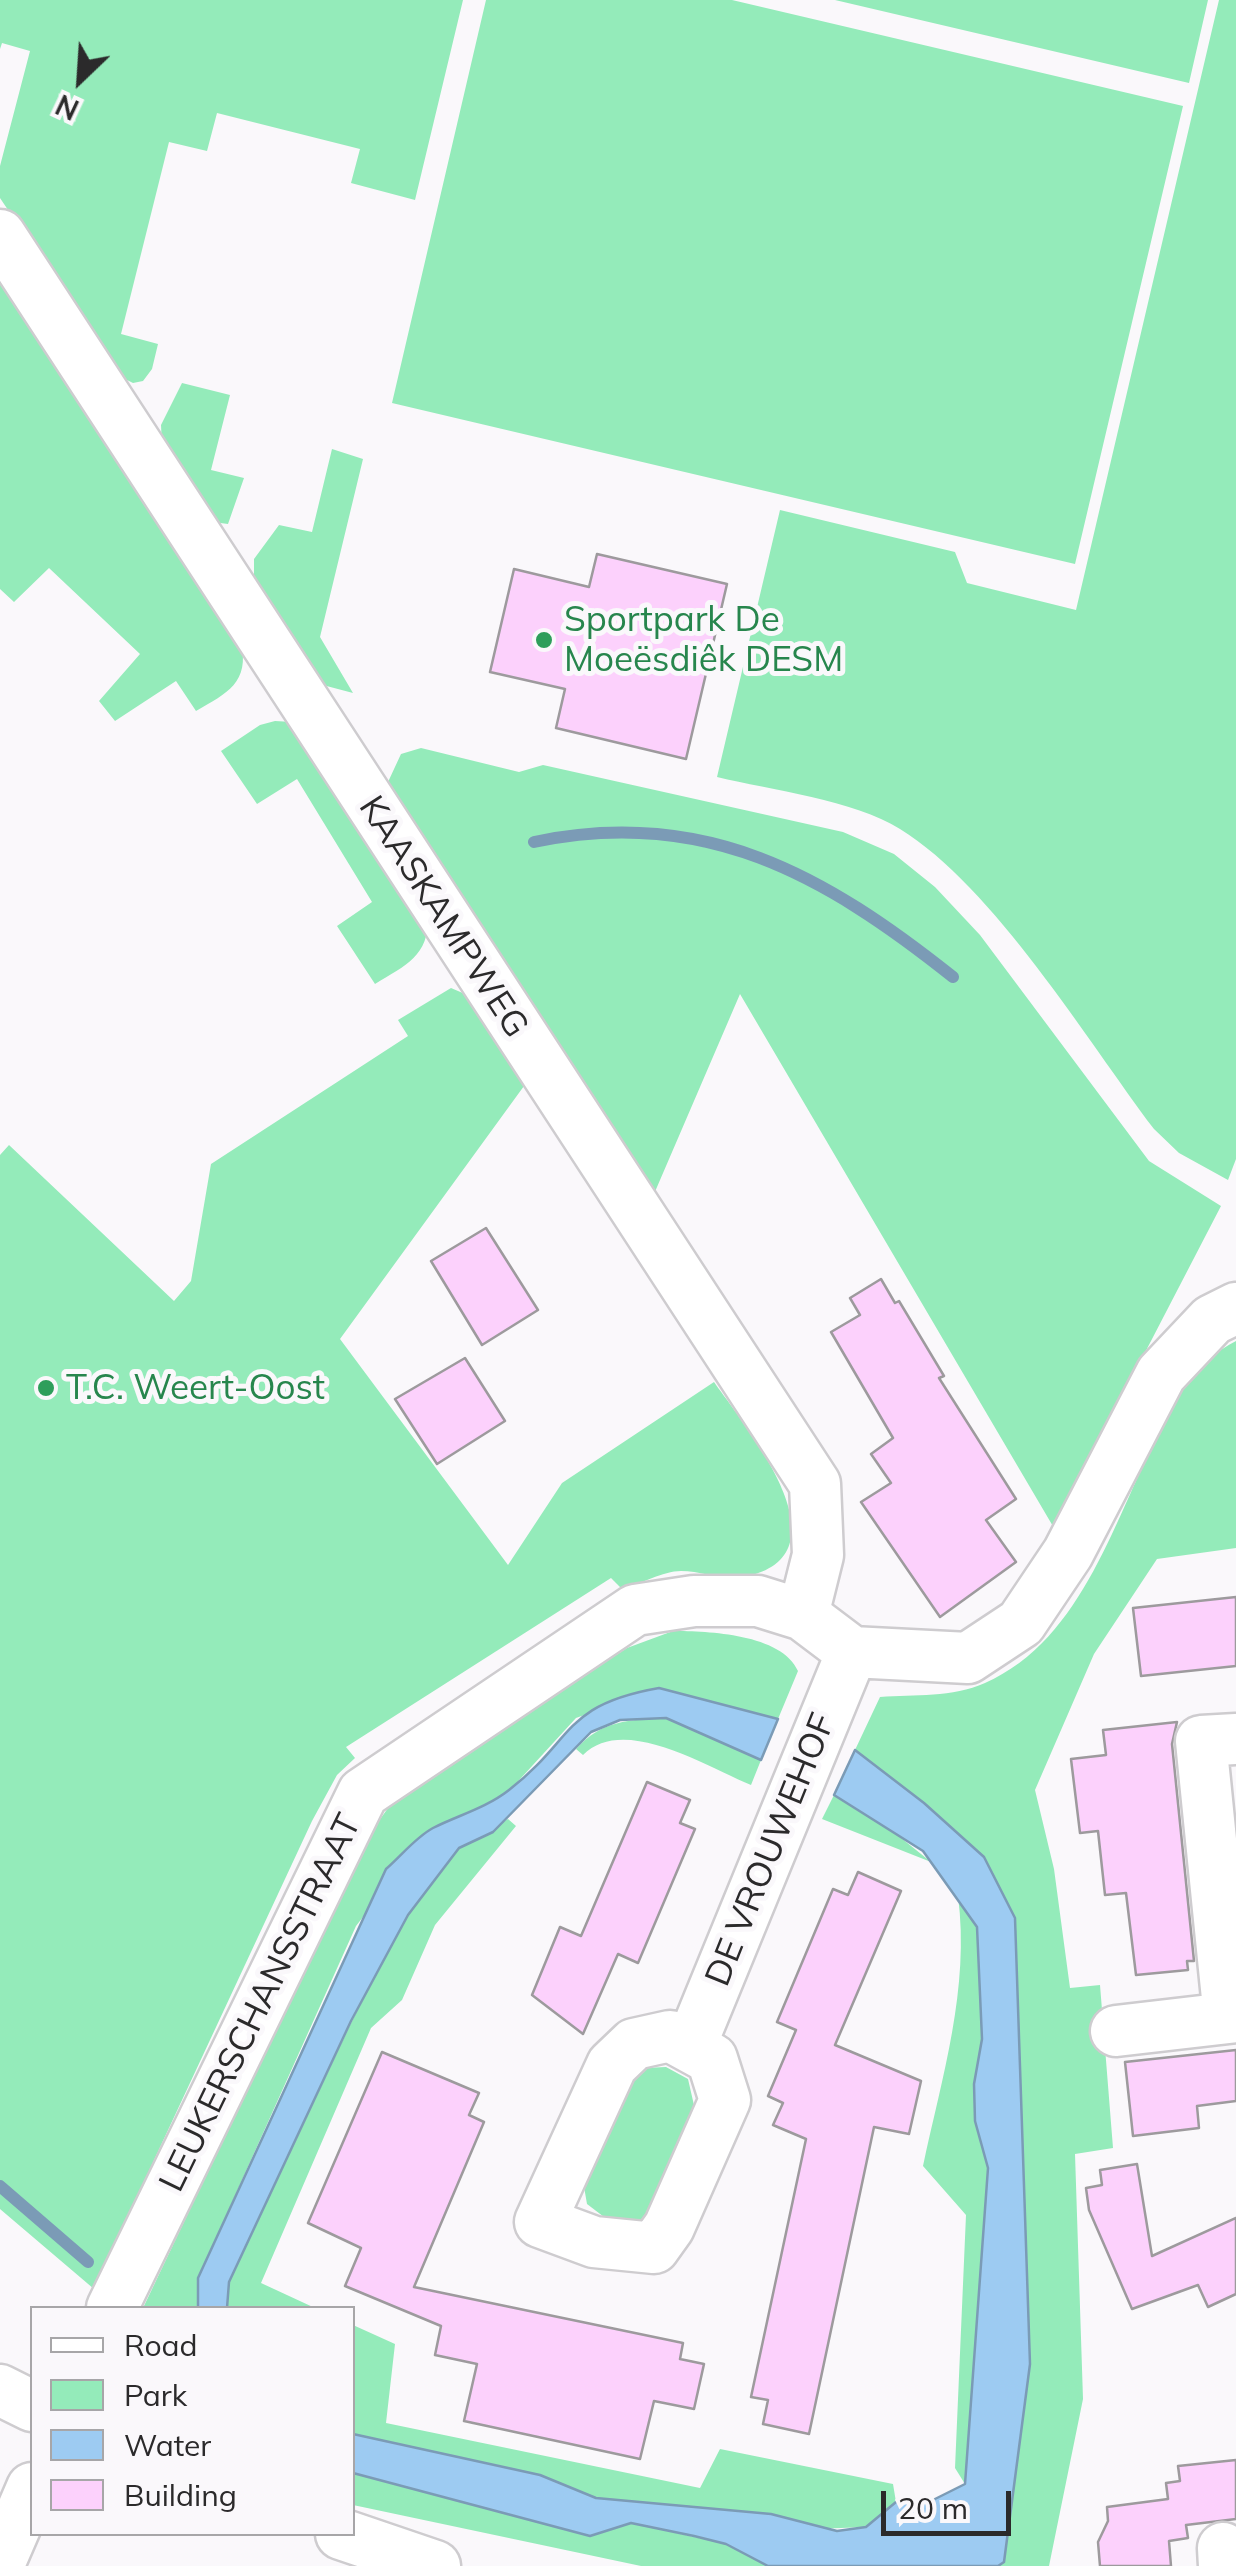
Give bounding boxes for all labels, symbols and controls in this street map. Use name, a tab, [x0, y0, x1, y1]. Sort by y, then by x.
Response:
north arrow	[30, 30, 130, 130]
text: N	[50, 87, 84, 128]
place label: Sportpark De Moeësdiêk DESM	[564, 599, 843, 681]
marker: Sportpark De Moeësdiêk DESM	[533, 629, 555, 651]
street label: KAASKAMPWEG	[349, 789, 537, 1045]
place label: T.C. Weert-Oost	[66, 1367, 325, 1409]
marker: T.C. Weert-Oost	[35, 1377, 57, 1399]
street label: DE VROUWEHOF	[697, 1708, 845, 1992]
street label: LEUKERSCHANSSTRAAT	[151, 1807, 371, 2199]
legend	[30, 2306, 355, 2536]
text: Road	[124, 2326, 198, 2364]
text: Park	[124, 2376, 187, 2414]
text: Water	[124, 2426, 211, 2464]
scale bar	[886, 2471, 1016, 2533]
text: Building	[124, 2476, 237, 2514]
text: 20 m	[898, 2489, 968, 2527]

